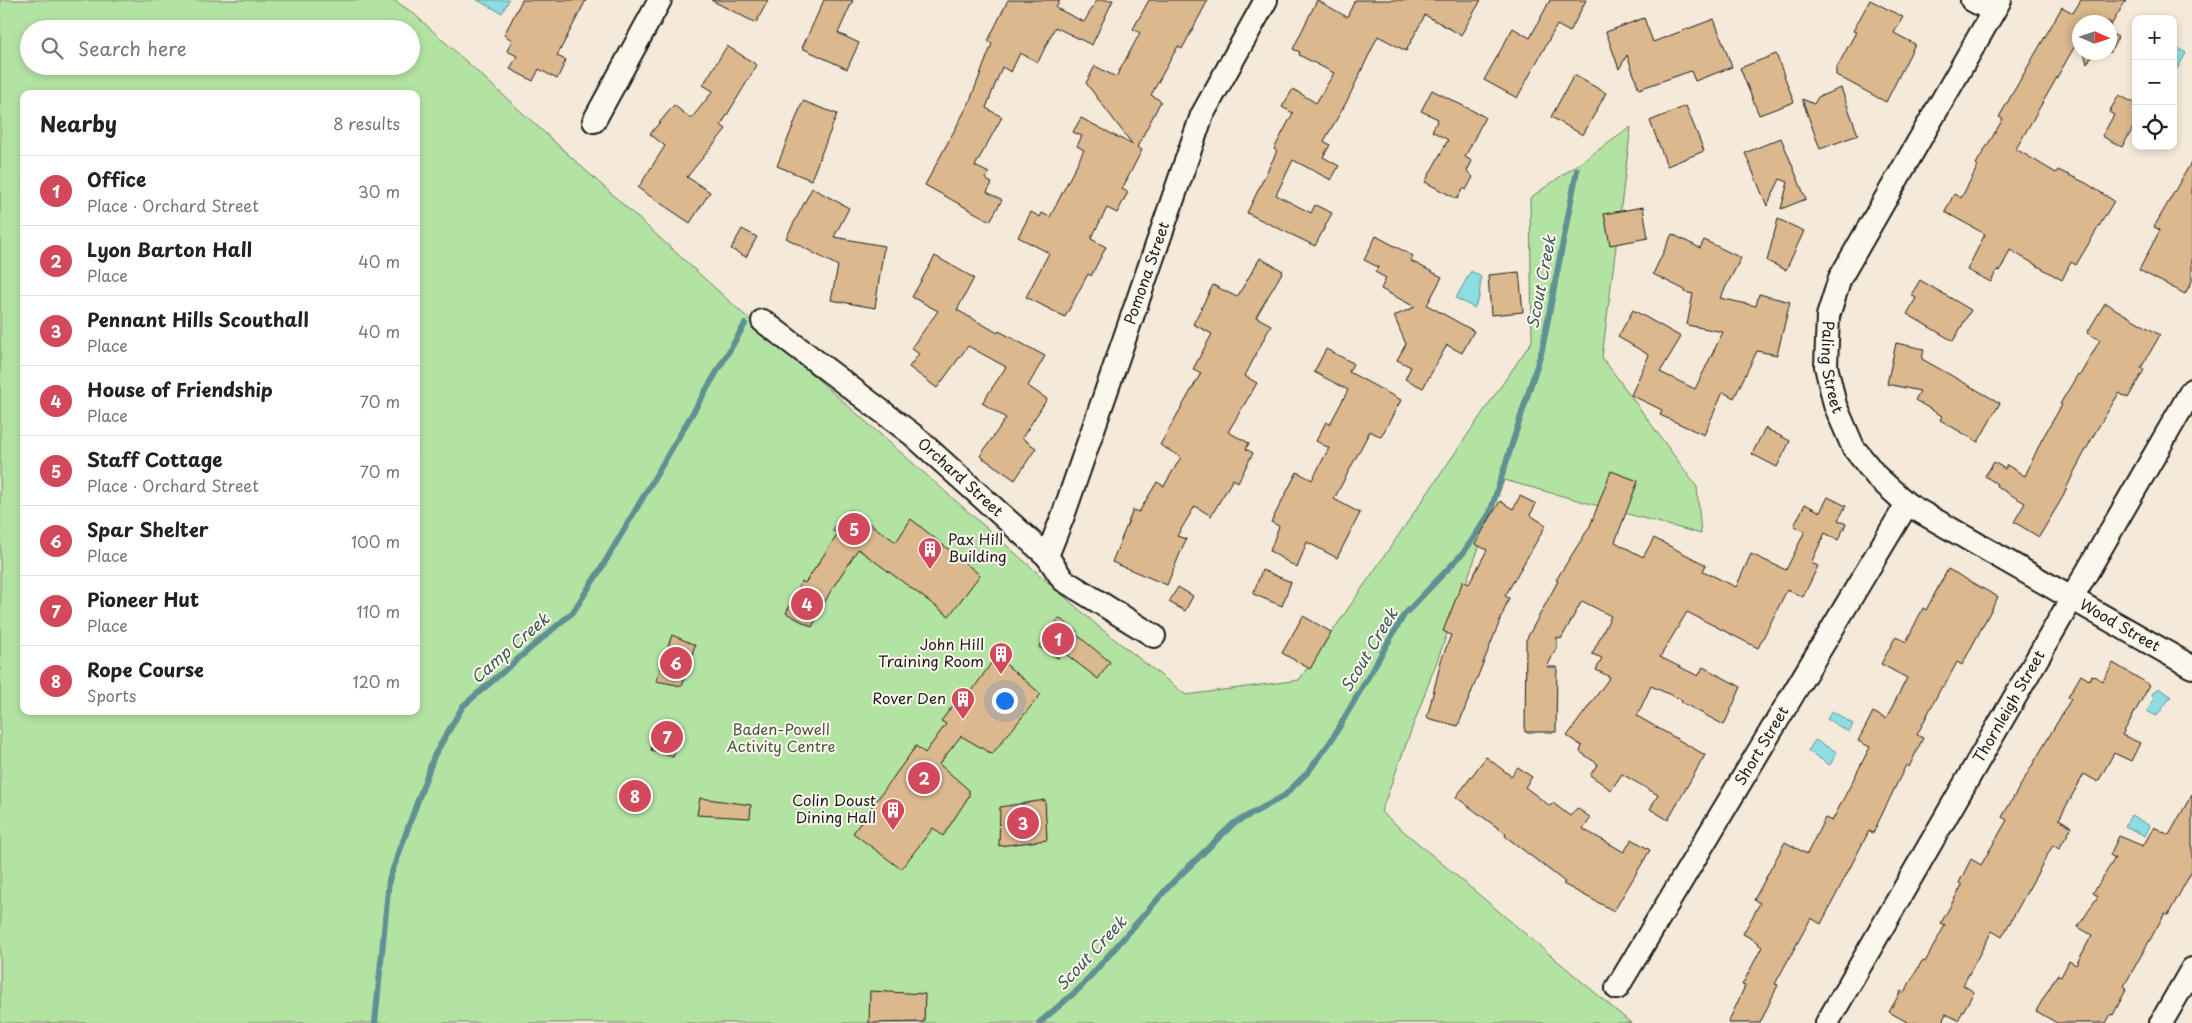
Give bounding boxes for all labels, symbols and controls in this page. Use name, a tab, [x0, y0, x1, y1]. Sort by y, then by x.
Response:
north arrow	[2072, 15, 2117, 60]
map controls	[2132, 15, 2177, 150]
button: +	[2132, 15, 2177, 60]
search box	[20, 20, 420, 75]
icon: search	[38, 34, 66, 62]
text: Search here	[78, 34, 187, 62]
button: −	[2132, 60, 2177, 105]
button: locate	[2132, 105, 2177, 150]
text: Nearby	[40, 107, 117, 139]
text: 8 results	[333, 111, 400, 135]
text: Office	[87, 165, 146, 193]
text: 1	[52, 179, 60, 203]
text: 30 m	[358, 179, 400, 203]
text: Place · Orchard Street	[87, 193, 259, 217]
street label: Pomona Street	[1117, 218, 1174, 327]
water label: Scout Creek	[1519, 232, 1561, 330]
text: Lyon Barton Hall	[87, 235, 252, 263]
text: 2	[50, 249, 62, 273]
text: 40 m	[358, 249, 400, 273]
text: Place	[87, 263, 128, 287]
text: Pennant Hills Scouthall	[87, 305, 309, 333]
text: 3	[51, 319, 61, 343]
text: 40 m	[358, 319, 400, 343]
street label: Paling Street	[1816, 320, 1850, 417]
text: Place	[87, 333, 128, 357]
text: House of Friendship	[87, 375, 273, 403]
text: 4	[51, 389, 61, 413]
text: 70 m	[360, 389, 400, 413]
text: Place	[87, 403, 128, 427]
street label: Orchard Street	[913, 432, 1009, 521]
text: Staff Cottage	[87, 445, 223, 473]
text: 5	[51, 459, 61, 483]
text: 70 m	[360, 459, 400, 483]
text: Place · Orchard Street	[87, 473, 259, 497]
pin: 5	[838, 510, 870, 548]
text: Spar Shelter	[87, 515, 209, 543]
place label: Pax Hill Building	[948, 527, 1007, 567]
text: 6	[50, 529, 62, 553]
text: 100 m	[351, 529, 400, 553]
building icon: Pax Hill Building	[917, 536, 943, 570]
text: Place	[87, 543, 128, 567]
text: Pioneer Hut	[87, 585, 199, 613]
pin: 4	[791, 585, 823, 623]
street label: Wood Street	[2076, 592, 2165, 656]
text: 7	[51, 599, 61, 623]
text: 110 m	[357, 599, 400, 623]
water label: Scout Creek	[1334, 602, 1403, 696]
water label: Camp Creek	[465, 605, 555, 688]
text: Place	[87, 613, 128, 637]
pin: 1	[1042, 620, 1074, 658]
place label: John Hill Training Room	[878, 632, 984, 672]
building icon: John Hill Training Room	[988, 641, 1014, 675]
pin: 6	[660, 644, 692, 682]
street label: Thornleigh Street	[1966, 645, 2050, 767]
text: Rope Course	[87, 655, 204, 683]
text: 8	[51, 669, 61, 693]
text: 120 m	[353, 669, 400, 693]
text: Sports	[87, 683, 136, 707]
place label: Rover Den	[872, 686, 946, 709]
building icon: Rover Den	[950, 686, 976, 720]
your location	[992, 688, 1018, 714]
street label: Short Street	[1728, 701, 1793, 789]
park label: Baden-Powell Activity Centre	[726, 717, 836, 757]
pin: 7	[651, 718, 683, 756]
pin: 2	[908, 759, 940, 797]
pin: 8	[619, 777, 651, 815]
place label: Colin Doust Dining Hall	[792, 788, 876, 828]
building icon: Colin Doust Dining Hall	[880, 797, 906, 831]
pin: 3	[1007, 804, 1039, 842]
water label: Scout Creek	[1049, 909, 1132, 995]

